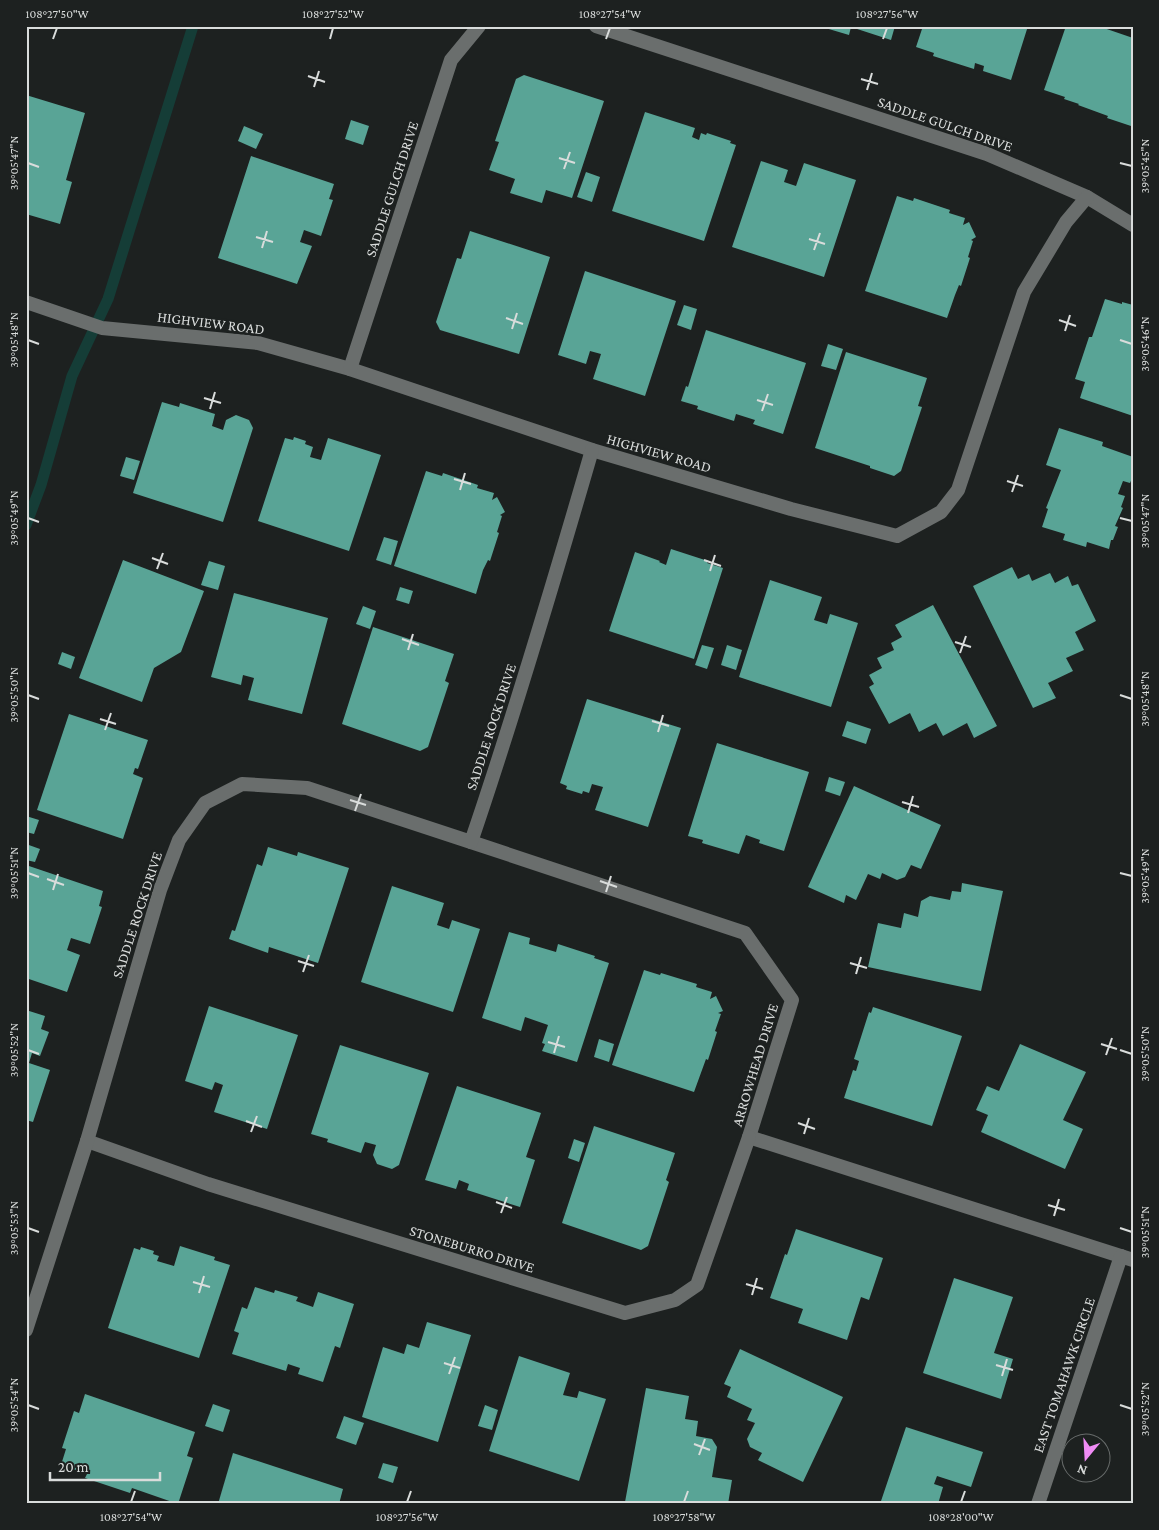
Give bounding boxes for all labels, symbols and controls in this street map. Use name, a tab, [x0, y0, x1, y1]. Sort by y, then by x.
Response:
text: 108°27'50"W	[26, 7, 88, 21]
text: 108°27'52"W	[302, 7, 364, 21]
text: 108°27'54"W	[579, 7, 641, 21]
text: 108°27'56"W	[856, 7, 918, 21]
street label: SADDLE GULCH DRIVE	[875, 93, 1015, 155]
street label: SADDLE GULCH DRIVE	[363, 119, 421, 259]
text: 39°05'47"N	[7, 136, 21, 190]
text: 39°05'45"N	[1138, 138, 1152, 193]
street label: HIGHVIEW ROAD	[156, 308, 266, 338]
text: 39°05'48"N	[7, 312, 21, 368]
text: 39°05'46"N	[1138, 316, 1152, 372]
street label: HIGHVIEW ROAD	[605, 430, 713, 476]
text: 39°05'49"N	[7, 490, 21, 546]
text: 39°05'47"N	[1138, 494, 1152, 548]
street label: SADDLE ROCK DRIVE	[463, 662, 519, 792]
text: 39°05'50"N	[7, 667, 21, 723]
text: 39°05'48"N	[1138, 671, 1152, 727]
text: 39°05'51"N	[7, 847, 21, 899]
text: 39°05'49"N	[1138, 848, 1152, 904]
street label: SADDLE ROCK DRIVE	[109, 850, 165, 980]
street label: ARROWHEAD DRIVE	[729, 1002, 781, 1128]
text: 39°05'52"N	[7, 1023, 21, 1077]
text: 39°05'50"N	[1138, 1026, 1152, 1082]
text: 39°05'53"N	[7, 1201, 21, 1255]
text: 39°05'51"N	[1138, 1206, 1152, 1258]
street label: STONEBURRO DRIVE	[408, 1222, 536, 1276]
street label: EAST TOMAHAWK CIRCLE	[1030, 1295, 1098, 1455]
text: 39°05'54"N	[7, 1377, 21, 1432]
text: 39°05'52"N	[1138, 1382, 1152, 1436]
north arrow	[1062, 1432, 1112, 1482]
scale bar	[50, 1450, 160, 1482]
text: 20 m	[58, 1459, 89, 1475]
text: N	[1075, 1461, 1089, 1479]
text: 108°27'54"W	[100, 1510, 162, 1524]
text: 108°27'56"W	[376, 1510, 438, 1524]
text: 108°27'58"W	[653, 1510, 715, 1524]
text: 108°28'00"W	[928, 1510, 994, 1524]

